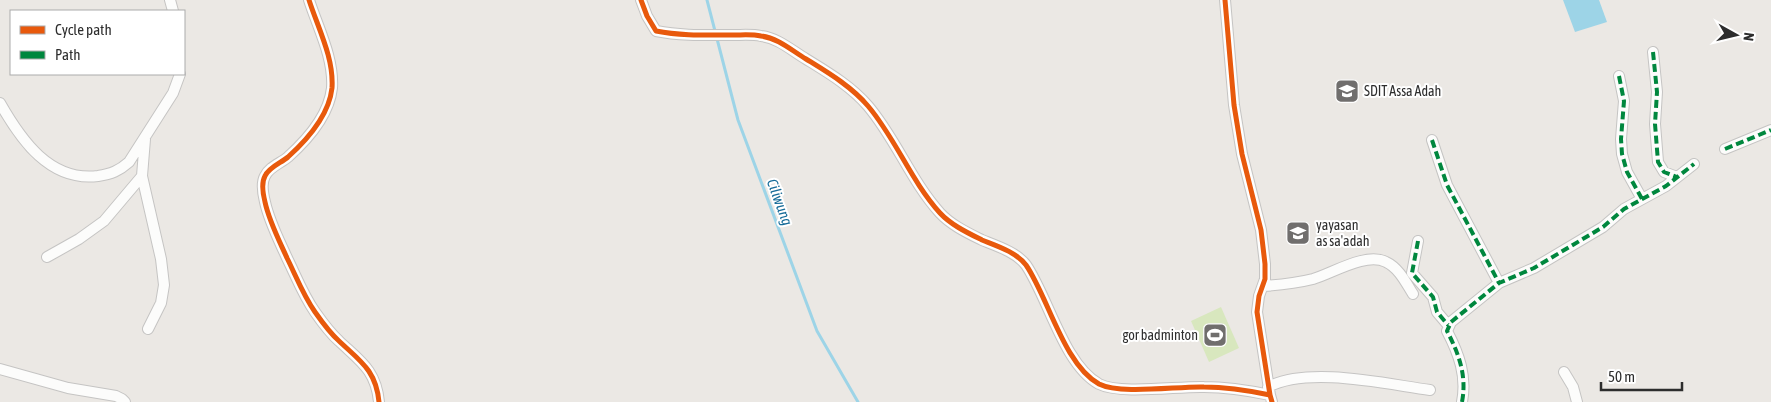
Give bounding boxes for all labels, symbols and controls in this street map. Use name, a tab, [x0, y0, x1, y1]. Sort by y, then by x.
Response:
legend	[10, 10, 185, 75]
north arrow	[1711, 10, 1761, 60]
text: Cycle path	[55, 21, 112, 38]
text: N	[1740, 32, 1757, 42]
text: Path	[55, 46, 81, 63]
school or university icon: SDIT Assa Adah	[1334, 78, 1360, 104]
place label: SDIT Assa Adah	[1364, 83, 1441, 99]
water label: Ciliwung	[764, 176, 796, 228]
place label: yayasan as sa'adah	[1316, 217, 1370, 249]
school or university icon: yayasan as sa'adah	[1285, 220, 1311, 246]
sports icon: gor badminton	[1202, 322, 1228, 348]
place label: gor badminton	[1122, 327, 1198, 343]
scale bar	[1601, 360, 1682, 392]
text: 50 m	[1608, 368, 1635, 385]

